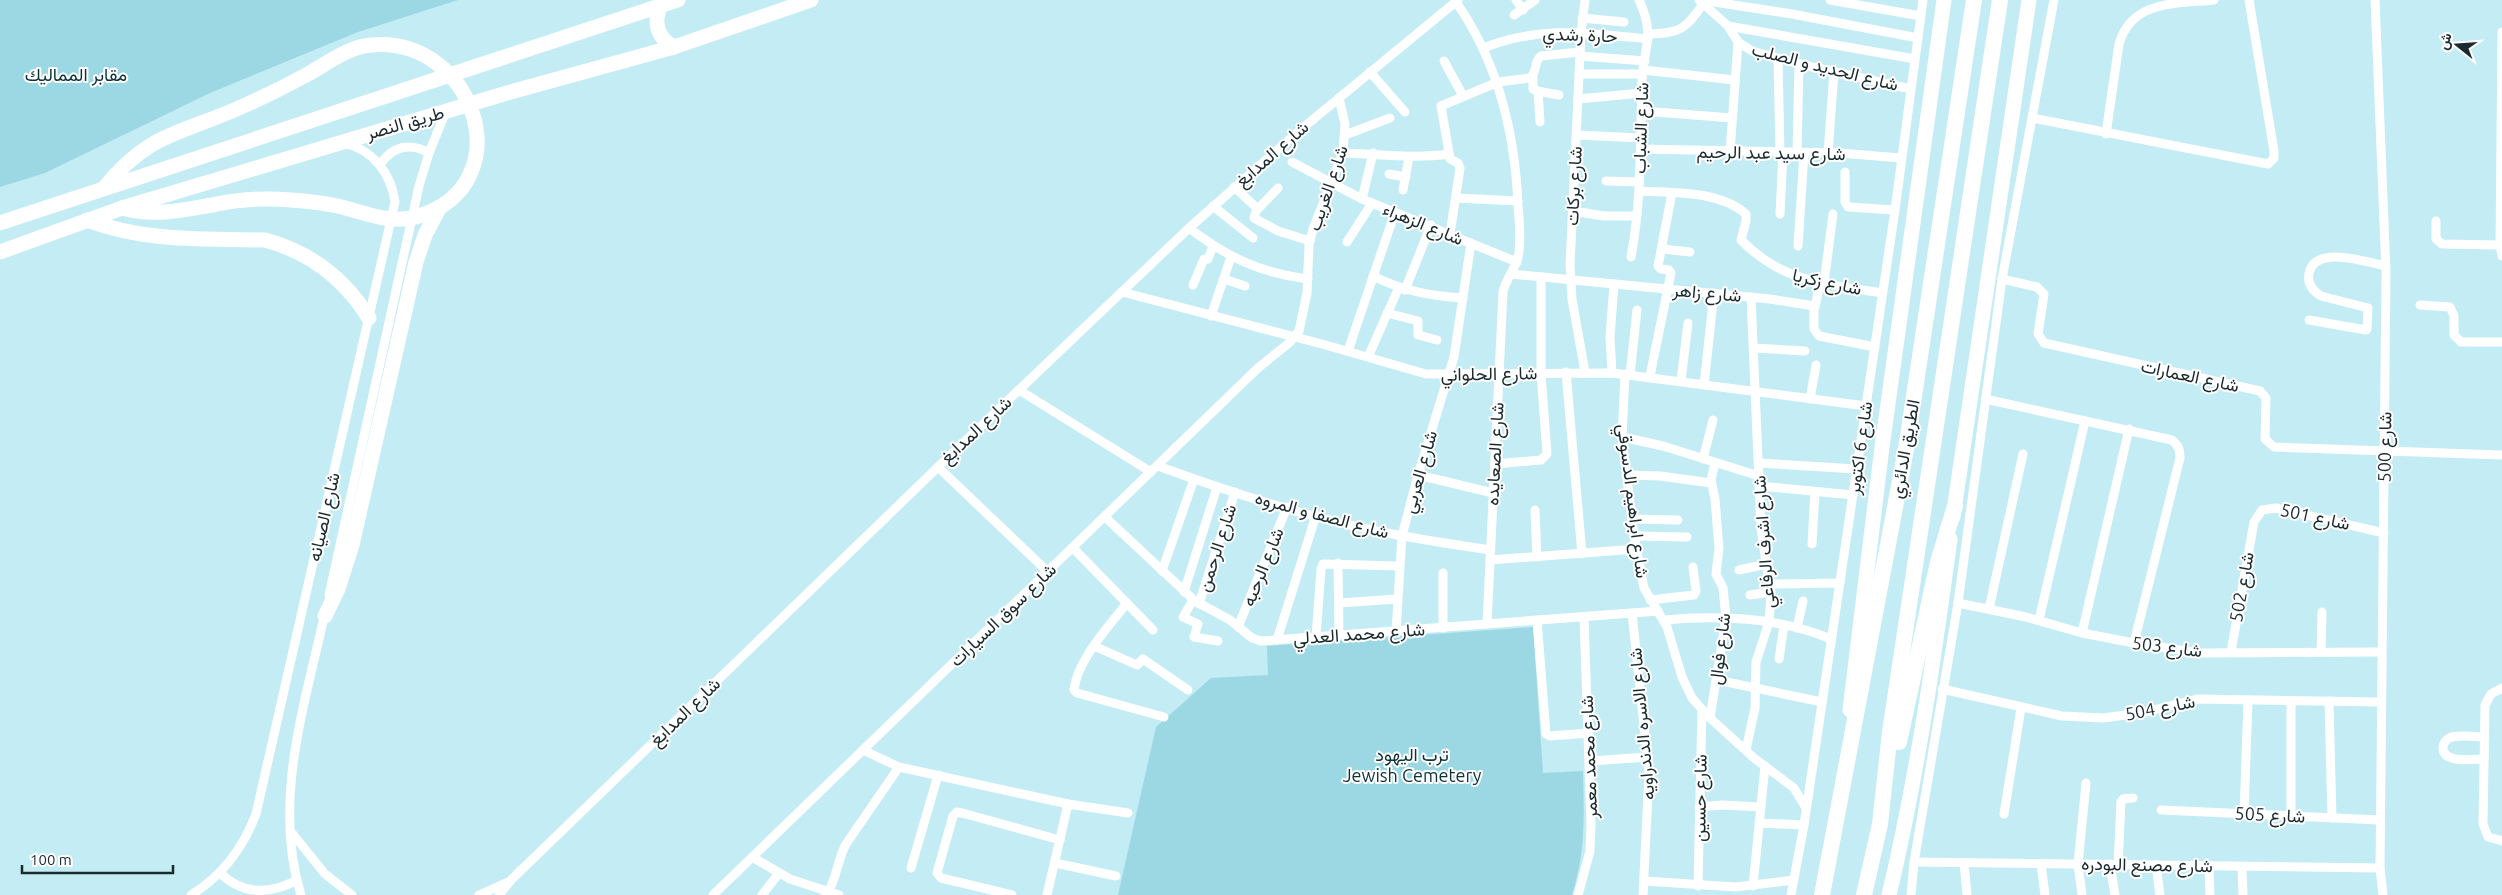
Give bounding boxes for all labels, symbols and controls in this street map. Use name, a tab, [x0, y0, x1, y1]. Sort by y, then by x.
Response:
north arrow	[2432, 20, 2482, 70]
street label: حارة رشدي	[1542, 23, 1618, 51]
text: ش	[2434, 31, 2456, 52]
street label: شارع الحديد و الصلب	[1749, 38, 1901, 97]
park label: مقابر المماليك	[25, 64, 127, 86]
street label: شارع الشباب	[1628, 82, 1655, 174]
street label: طريق النصر	[362, 101, 447, 145]
street label: شارع المدابغ	[1231, 116, 1314, 193]
street label: شارع سيد عبد الرحيم	[1696, 141, 1846, 166]
street label: شارع الغريب	[1303, 142, 1354, 234]
street label: شارع بركات	[1561, 146, 1588, 226]
street label: شارع الزهراء	[1379, 198, 1466, 251]
street label: شارع زكريا	[1790, 264, 1864, 301]
street label: شارع زاهر	[1671, 279, 1742, 308]
street label: شارع العمارات	[2139, 355, 2241, 398]
street label: شارع الحلواني	[1440, 362, 1538, 390]
street label: شارع المدابغ	[936, 391, 1017, 469]
street label: الطريق الدائري	[1885, 398, 1928, 501]
street label: شارع 6 اكتوبر	[1842, 400, 1878, 497]
street label: شارع الصعايده	[1481, 402, 1510, 506]
street label: شارع 500	[2373, 411, 2398, 483]
street label: شارع ابراهيم الدسوقي	[1609, 423, 1653, 580]
street label: شارع العربي	[1398, 428, 1446, 517]
street label: شارع الصيانه	[303, 470, 346, 564]
street label: شارع اشرف الرفاعي	[1748, 474, 1784, 609]
street label: شارع الصفا و المروه	[1252, 487, 1391, 544]
street label: شارع 501	[2278, 499, 2352, 536]
street label: شارع الرحمن	[1193, 502, 1242, 595]
street label: شارع الرحبه	[1237, 524, 1290, 610]
street label: شارع 502	[2225, 550, 2260, 624]
street label: شارع سوق السيارات	[945, 559, 1062, 672]
street label: شارع فوال	[1705, 612, 1736, 686]
street label: شارع محمد العدلي	[1292, 618, 1426, 654]
street label: شارع 503	[2130, 632, 2203, 663]
street label: شارع الاسره الدندراويه	[1624, 647, 1661, 801]
street label: شارع المدابغ	[645, 673, 726, 752]
street label: شارع 504	[2123, 690, 2197, 727]
street label: شارع محمد معمر	[1576, 695, 1603, 820]
park label: ترب اليهود Jewish Cemetery	[1343, 744, 1482, 785]
street label: شارع حسين	[1688, 754, 1713, 842]
street label: شارع 505	[2234, 802, 2306, 829]
scale bar	[22, 842, 174, 874]
text: 100 m	[30, 851, 72, 868]
street label: شارع مصنع البودره	[2081, 853, 2213, 878]

